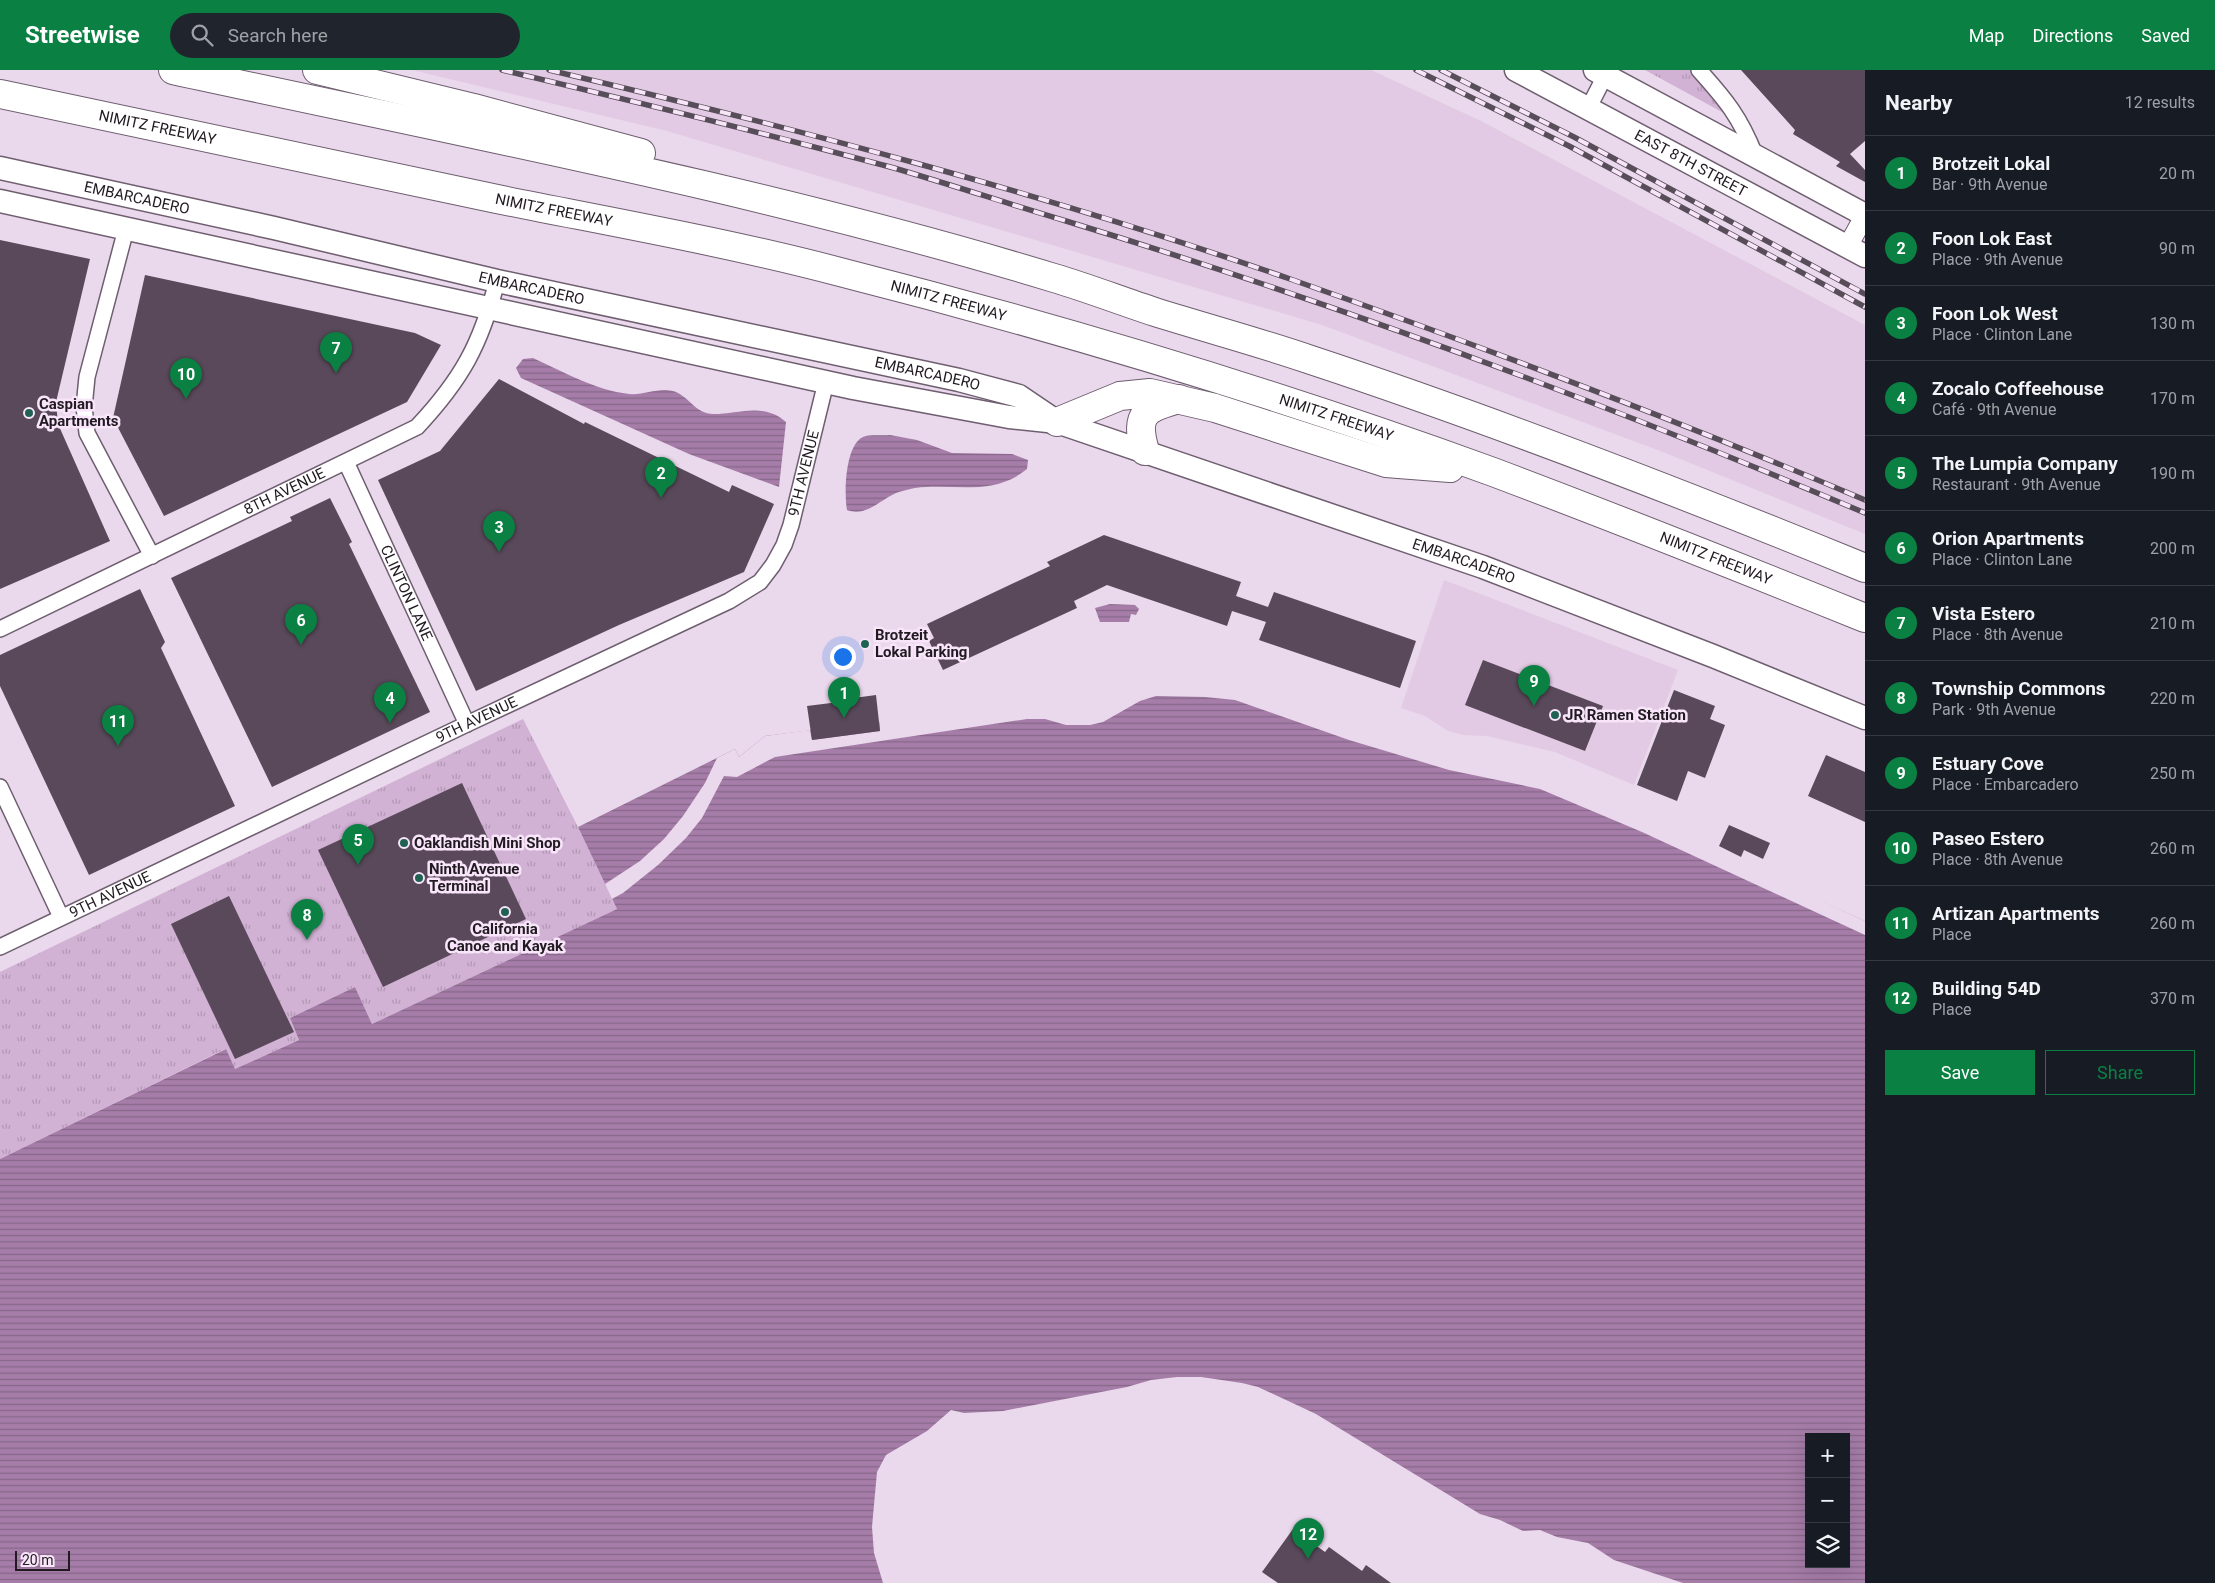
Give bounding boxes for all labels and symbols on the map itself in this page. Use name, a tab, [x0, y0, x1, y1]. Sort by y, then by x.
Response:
street label: NIMITZ FREEWAY	[97, 106, 218, 148]
street label: EAST 8TH STREET	[1631, 126, 1750, 200]
street label: EMBARCADERO	[82, 178, 191, 218]
street label: NIMITZ FREEWAY	[494, 190, 614, 231]
street label: EMBARCADERO	[477, 268, 586, 308]
street label: NIMITZ FREEWAY	[889, 276, 1008, 325]
pin: 7	[320, 332, 352, 373]
street label: EMBARCADERO	[873, 353, 982, 394]
pin: 10	[170, 358, 202, 399]
street label: NIMITZ FREEWAY	[1277, 390, 1396, 445]
place label: Caspian Apartments	[39, 395, 119, 430]
marker: Caspian Apartments	[23, 407, 35, 419]
street label: 9TH AVENUE	[784, 428, 823, 518]
pin: 2	[645, 457, 677, 498]
street label: 8TH AVENUE	[241, 464, 328, 519]
pin: 3	[483, 511, 515, 552]
street label: NIMITZ FREEWAY	[1657, 528, 1775, 589]
street label: EMBARCADERO	[1410, 535, 1518, 588]
street label: CLINTON LANE	[377, 542, 436, 644]
pin: 6	[285, 604, 317, 645]
place label: Brotzeit Lokal Parking	[875, 626, 967, 661]
marker: Brotzeit Lokal Parking	[859, 638, 871, 650]
your location	[830, 644, 856, 670]
pin: 9	[1518, 665, 1550, 706]
pin: 1	[828, 677, 860, 718]
pin: 4	[374, 682, 406, 723]
street label: 9TH AVENUE	[433, 692, 521, 747]
pin: 11	[102, 705, 134, 746]
place label: JR Ramen Station	[1565, 706, 1686, 724]
marker: JR Ramen Station	[1549, 709, 1561, 721]
pin: 5	[342, 824, 374, 865]
place label: Oaklandish Mini Shop	[414, 834, 561, 852]
marker: Oaklandish Mini Shop	[398, 837, 410, 849]
place label: Ninth Avenue Terminal	[429, 860, 519, 895]
street label: 9TH AVENUE	[66, 867, 154, 922]
marker: Ninth Avenue Terminal	[413, 872, 425, 884]
pin: 8	[291, 899, 323, 940]
marker: California Canoe and Kayak	[499, 906, 511, 918]
place label: California Canoe and Kayak	[447, 920, 564, 955]
pin: 12	[1292, 1518, 1324, 1559]
scale bar	[15, 1548, 70, 1571]

